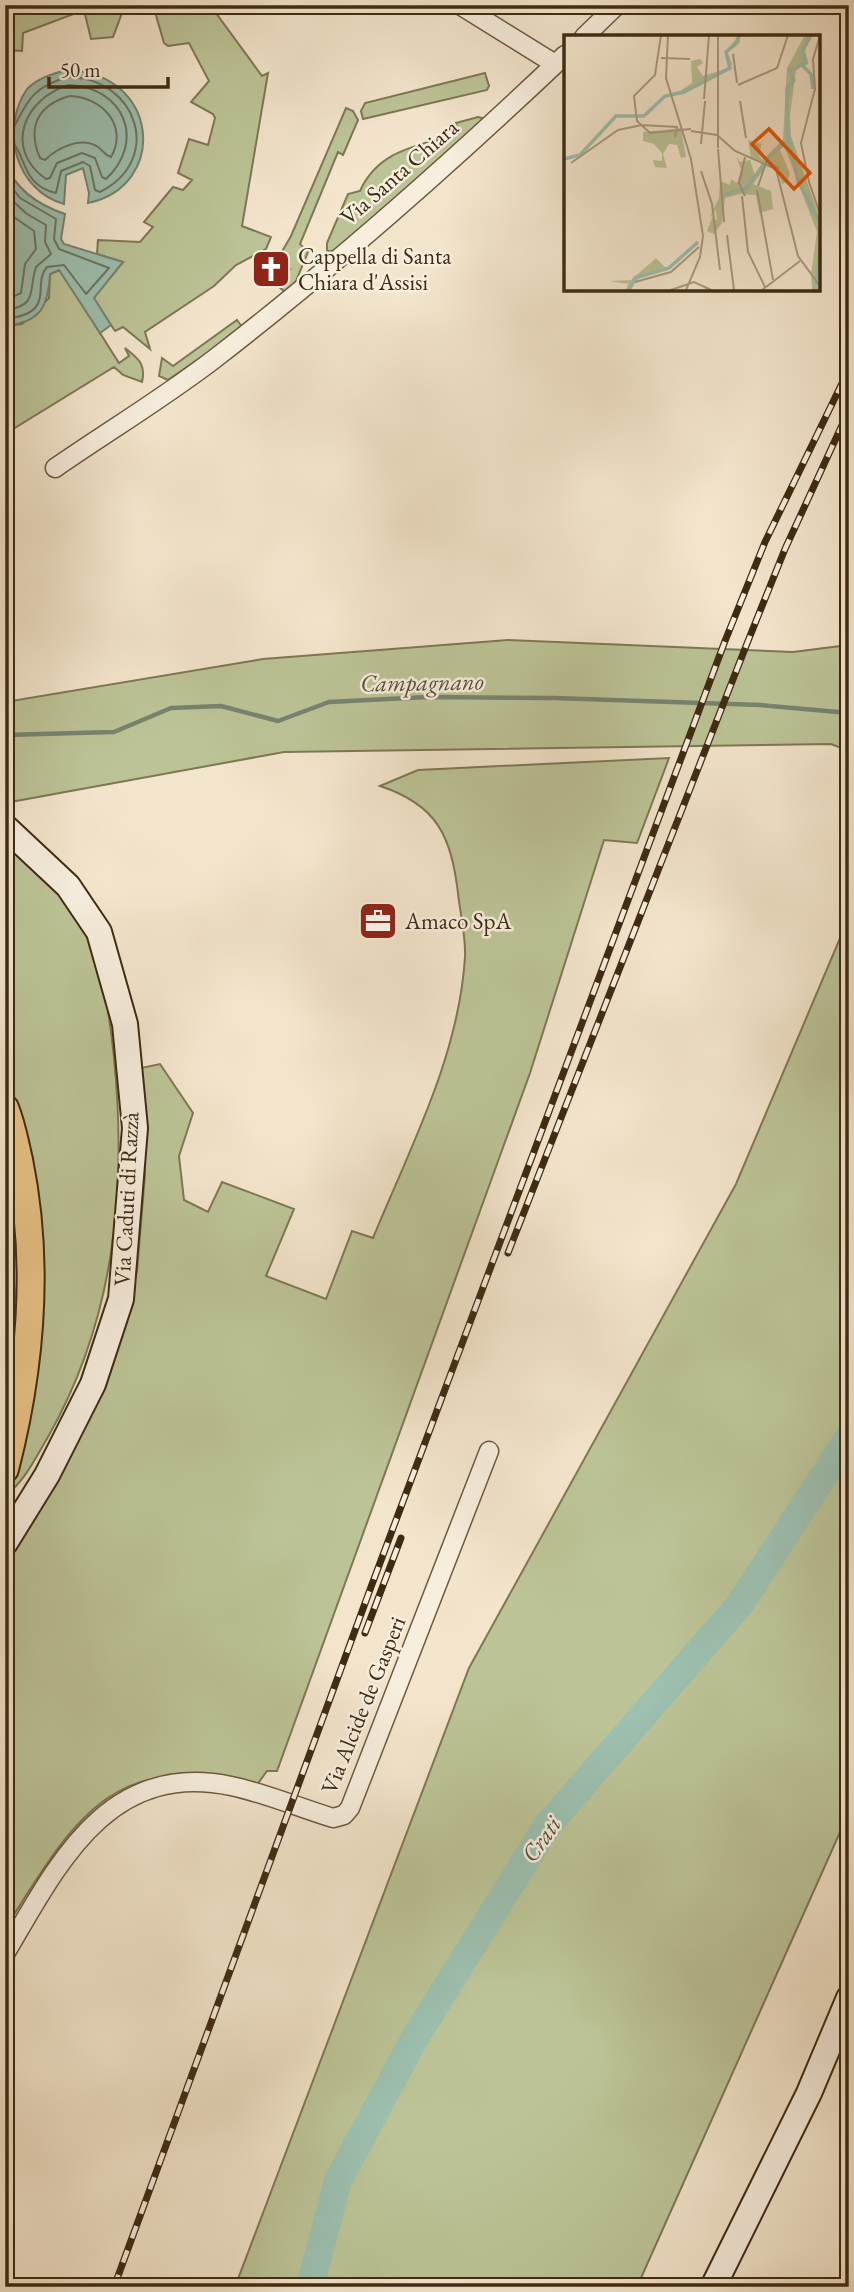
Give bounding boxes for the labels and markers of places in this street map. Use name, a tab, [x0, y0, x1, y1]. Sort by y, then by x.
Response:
place label: Cappella di Santa Chiara d'Assisi	[298, 241, 452, 297]
church icon: Cappella di Santa Chiara d'Assisi	[250, 248, 292, 290]
office icon: Amaco SpA	[357, 900, 399, 942]
place label: Amaco SpA	[404, 906, 513, 936]

